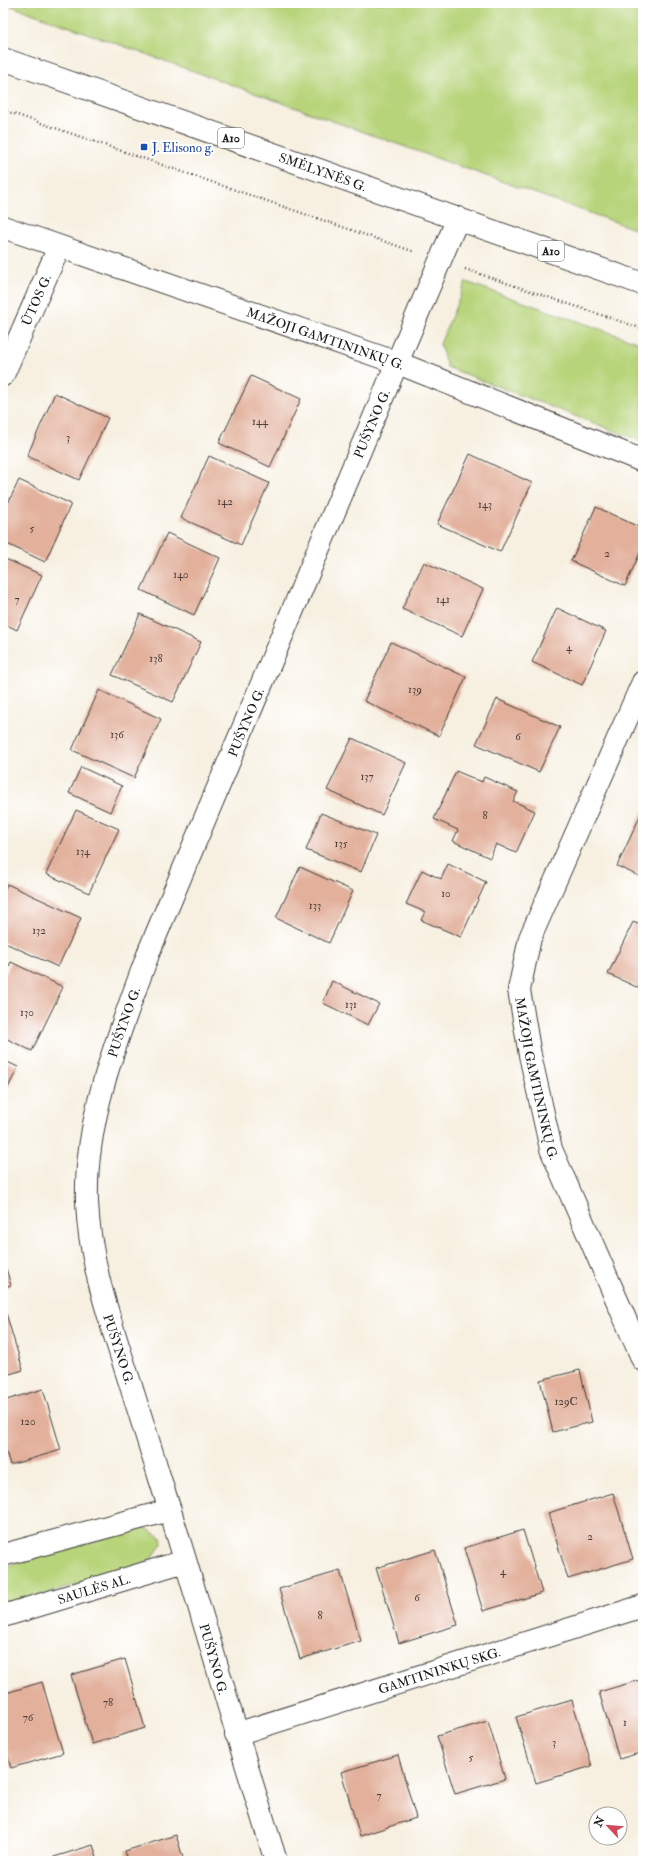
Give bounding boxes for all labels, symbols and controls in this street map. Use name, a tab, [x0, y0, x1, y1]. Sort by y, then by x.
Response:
road number: A10	[218, 128, 244, 148]
place label: J. Elisono g.	[151, 140, 214, 156]
marker: J. Elisono g.	[139, 142, 149, 152]
street label: SMĖLYNĖS G.	[277, 150, 368, 195]
road number: A10	[538, 241, 564, 261]
street label: ŪTOS G.	[19, 272, 55, 328]
street label: MAŽOJI GAMTININKŲ G.	[244, 304, 406, 374]
street label: PUŠYNO G.	[351, 387, 394, 461]
house number: 144	[252, 415, 269, 428]
house number: 3	[66, 431, 70, 444]
house number: 142	[217, 495, 233, 508]
house number: 143	[478, 498, 492, 511]
house number: 5	[30, 522, 35, 535]
house number: 2	[604, 547, 610, 560]
house number: 140	[173, 568, 189, 581]
house number: 7	[14, 593, 20, 606]
house number: 141	[436, 593, 450, 606]
house number: 4	[566, 641, 573, 654]
house number: 138	[149, 652, 163, 665]
house number: 139	[408, 683, 422, 696]
street label: PUŠYNO G.	[225, 686, 268, 759]
house number: 136	[110, 728, 125, 741]
house number: 6	[515, 730, 522, 743]
house number: 137	[360, 770, 374, 783]
house number: 8	[482, 809, 488, 822]
house number: 135	[335, 837, 348, 850]
house number: 134	[76, 845, 91, 858]
house number: 10	[441, 887, 451, 900]
house number: 133	[309, 899, 321, 912]
house number: 132	[32, 924, 46, 937]
street label: PUŠYNO G.	[105, 985, 144, 1059]
street label: MAŽOJI GAMTININKŲ G.	[511, 996, 562, 1162]
house number: 131	[345, 998, 357, 1011]
house number: 130	[20, 1006, 34, 1019]
street label: PUŠYNO G.	[99, 1312, 139, 1386]
house number: 129C	[554, 1395, 578, 1408]
house number: 120	[20, 1415, 36, 1428]
house number: 2	[587, 1530, 593, 1543]
house number: 4	[500, 1565, 507, 1578]
street label: SAULĖS AL.	[56, 1571, 132, 1608]
house number: 6	[414, 1591, 421, 1604]
house number: 8	[317, 1609, 323, 1622]
street label: PUŠYNO G.	[195, 1622, 233, 1696]
street label: GAMTININKŲ SKG.	[376, 1644, 503, 1698]
house number: 78	[103, 1696, 113, 1709]
house number: 76	[23, 1711, 35, 1724]
house number: 1	[623, 1716, 627, 1729]
house number: 3	[552, 1736, 556, 1749]
house number: 5	[469, 1751, 474, 1764]
house number: 7	[376, 1789, 382, 1802]
north arrow	[588, 1806, 628, 1846]
text: N	[591, 1814, 608, 1830]

